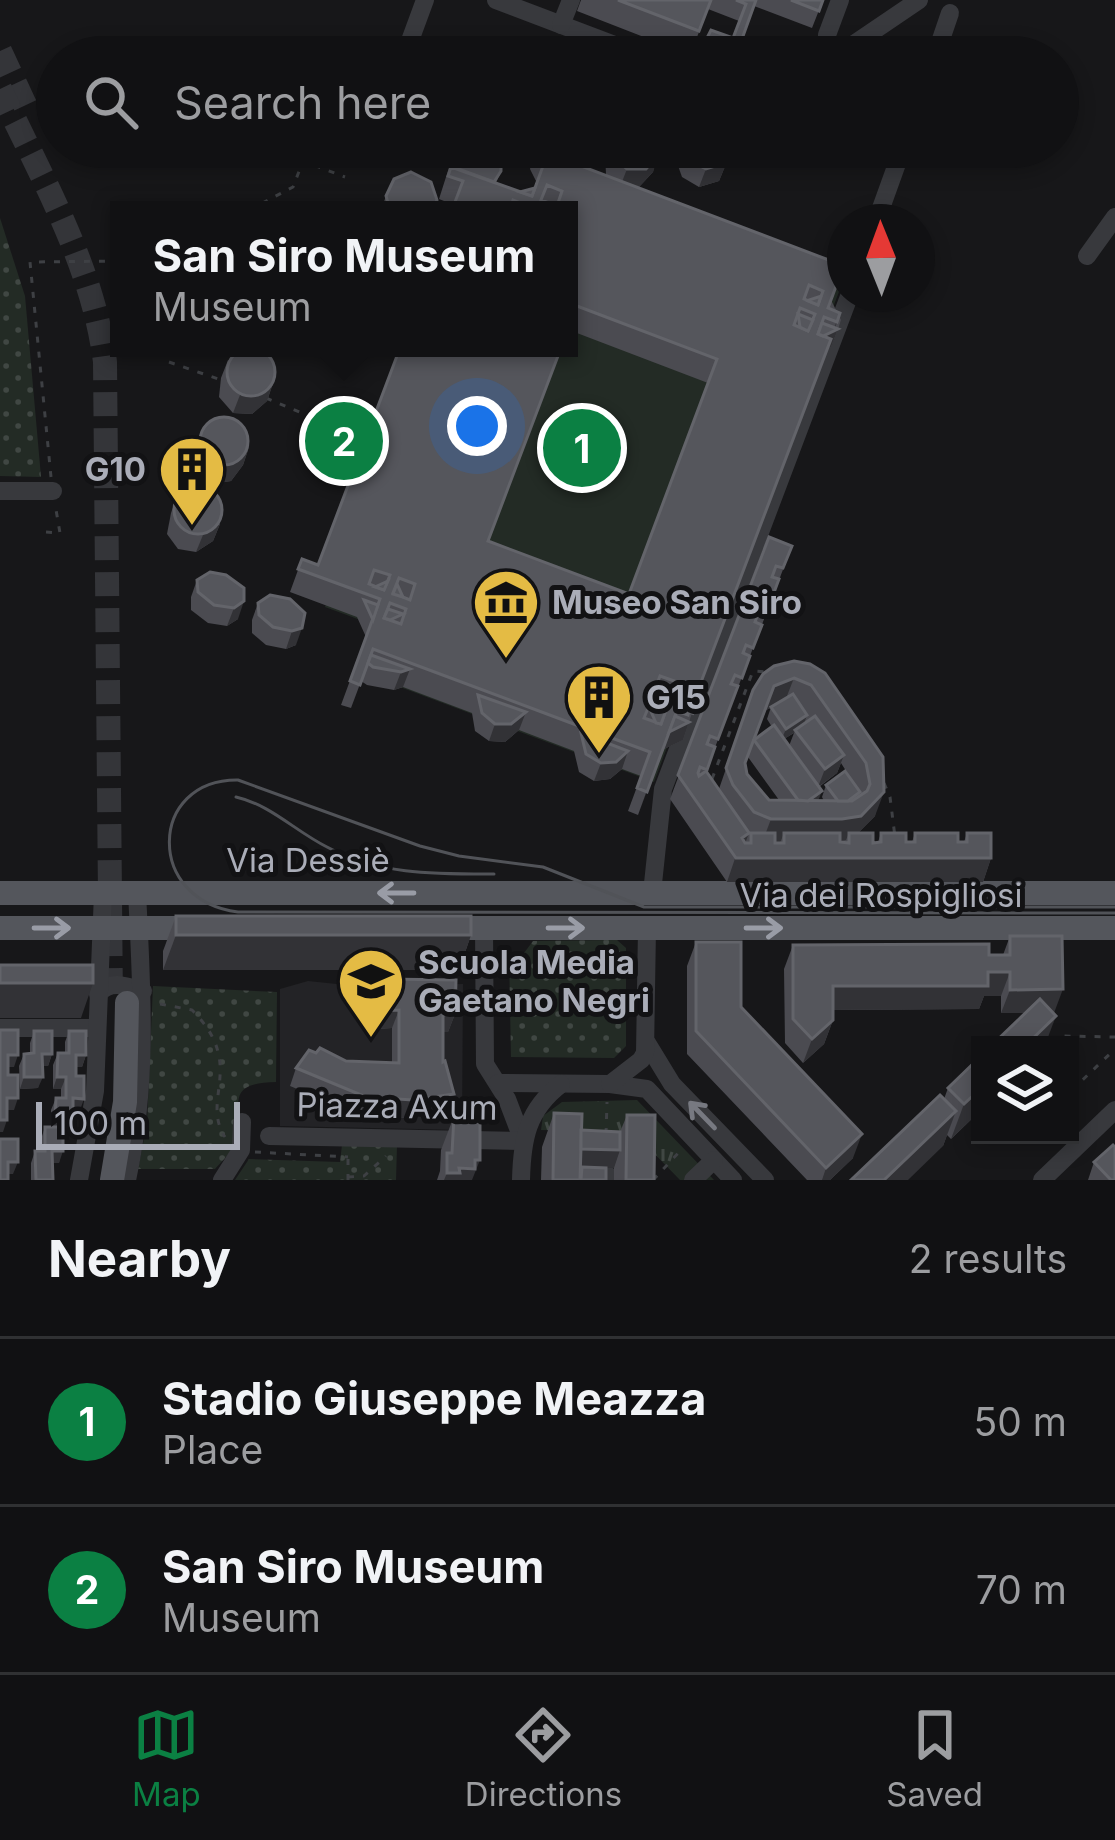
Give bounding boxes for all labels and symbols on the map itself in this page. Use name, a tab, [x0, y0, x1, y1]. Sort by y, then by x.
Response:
north arrow	[827, 204, 935, 312]
pin: 2	[305, 396, 383, 486]
your location	[447, 396, 507, 456]
pin: 1	[543, 403, 621, 493]
building icon: G10	[157, 434, 227, 528]
place label: G10	[85, 449, 146, 489]
museum icon: Museo San Siro	[471, 567, 541, 661]
place label: Museo San Siro	[552, 582, 802, 622]
building icon: G15	[564, 662, 634, 756]
place label: G15	[646, 677, 706, 717]
street label: Via Dessiè	[226, 840, 390, 880]
street label: Via dei Rospigliosi	[740, 875, 1022, 915]
one-way arrow	[377, 882, 416, 904]
one-way arrow	[32, 917, 71, 939]
one-way arrow	[546, 917, 585, 939]
one-way arrow	[744, 917, 783, 939]
place label: Scuola Media Gaetano Negri	[418, 942, 650, 1020]
school or university icon: Scuola Media Gaetano Negri	[336, 946, 406, 1040]
street label: Piazza Axum	[296, 1084, 498, 1128]
scale bar	[36, 1096, 240, 1149]
one-way arrow	[688, 1100, 716, 1130]

